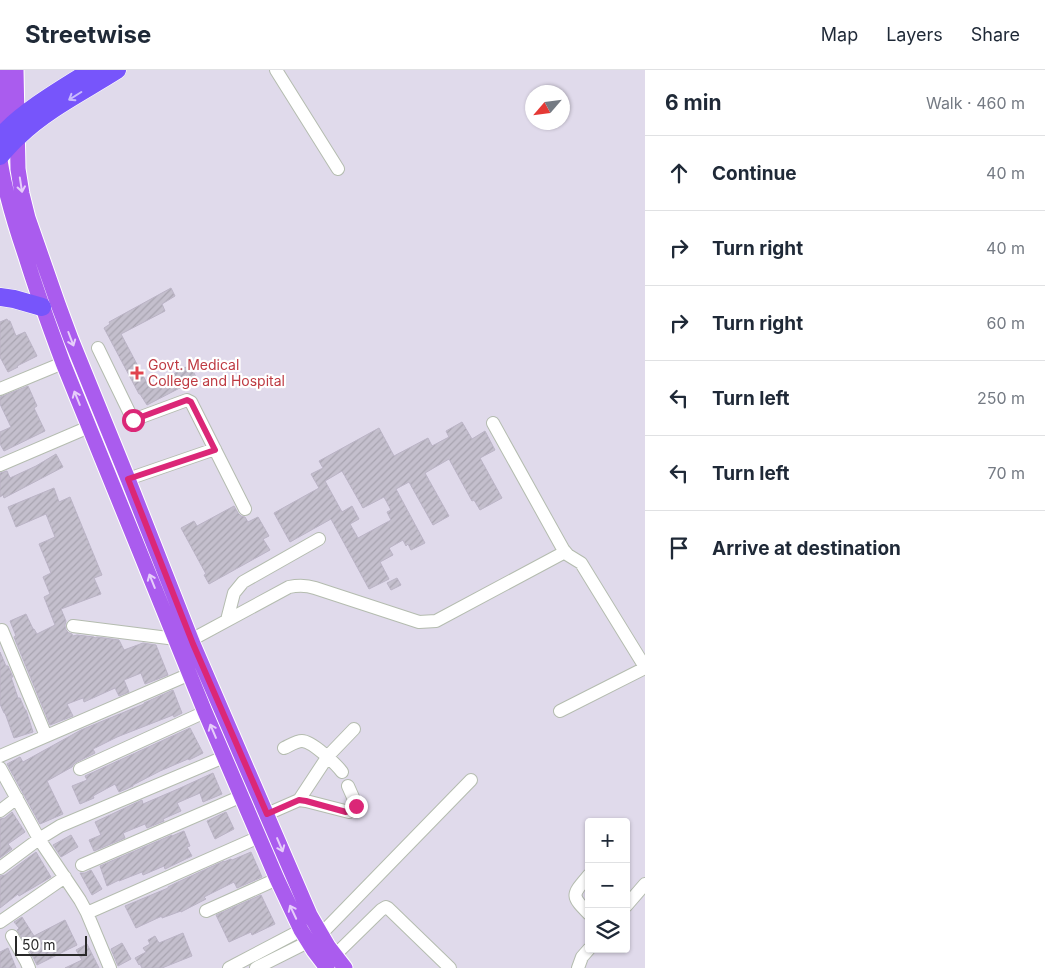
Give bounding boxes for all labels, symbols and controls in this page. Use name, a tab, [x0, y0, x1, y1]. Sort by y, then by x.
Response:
text: Streetwise	[25, 20, 151, 49]
text: Map	[821, 24, 858, 45]
text: Layers	[886, 24, 943, 45]
text: Share	[971, 24, 1020, 45]
north arrow	[525, 85, 570, 130]
text: 6 min	[665, 90, 722, 115]
one-way arrow	[69, 91, 83, 101]
text: Walk · 460 m	[926, 93, 1025, 113]
icon: ahead	[665, 159, 693, 187]
text: Continue	[712, 162, 797, 185]
text: 40 m	[986, 163, 1025, 183]
one-way arrow	[16, 177, 26, 193]
icon: right	[665, 234, 693, 262]
text: Turn right	[712, 237, 803, 260]
text: 40 m	[986, 238, 1025, 258]
icon: right	[665, 309, 693, 337]
text: Turn right	[712, 312, 803, 335]
text: 60 m	[986, 313, 1025, 333]
one-way arrow	[66, 331, 76, 346]
place label: Govt. Medical College and Hospital	[148, 356, 285, 389]
marker: Govt. Medical College and Hospital	[130, 366, 144, 380]
icon: left	[665, 384, 693, 412]
text: Turn left	[712, 387, 790, 410]
text: 250 m	[977, 388, 1025, 408]
one-way arrow	[72, 391, 82, 406]
route start	[122, 409, 145, 432]
icon: left	[665, 459, 693, 487]
text: Turn left	[712, 462, 790, 485]
text: 70 m	[988, 463, 1025, 483]
icon: arrive	[665, 534, 693, 562]
text: Arrive at destination	[712, 537, 901, 560]
one-way arrow	[147, 573, 156, 589]
one-way arrow	[208, 724, 218, 739]
route end	[345, 795, 368, 818]
map controls	[585, 818, 630, 953]
button: +	[585, 818, 630, 863]
one-way arrow	[276, 837, 286, 852]
button: −	[585, 863, 630, 908]
one-way arrow	[287, 905, 297, 920]
button: layers	[585, 908, 630, 953]
scale bar	[15, 933, 88, 956]
text: 50 m	[22, 936, 56, 953]

